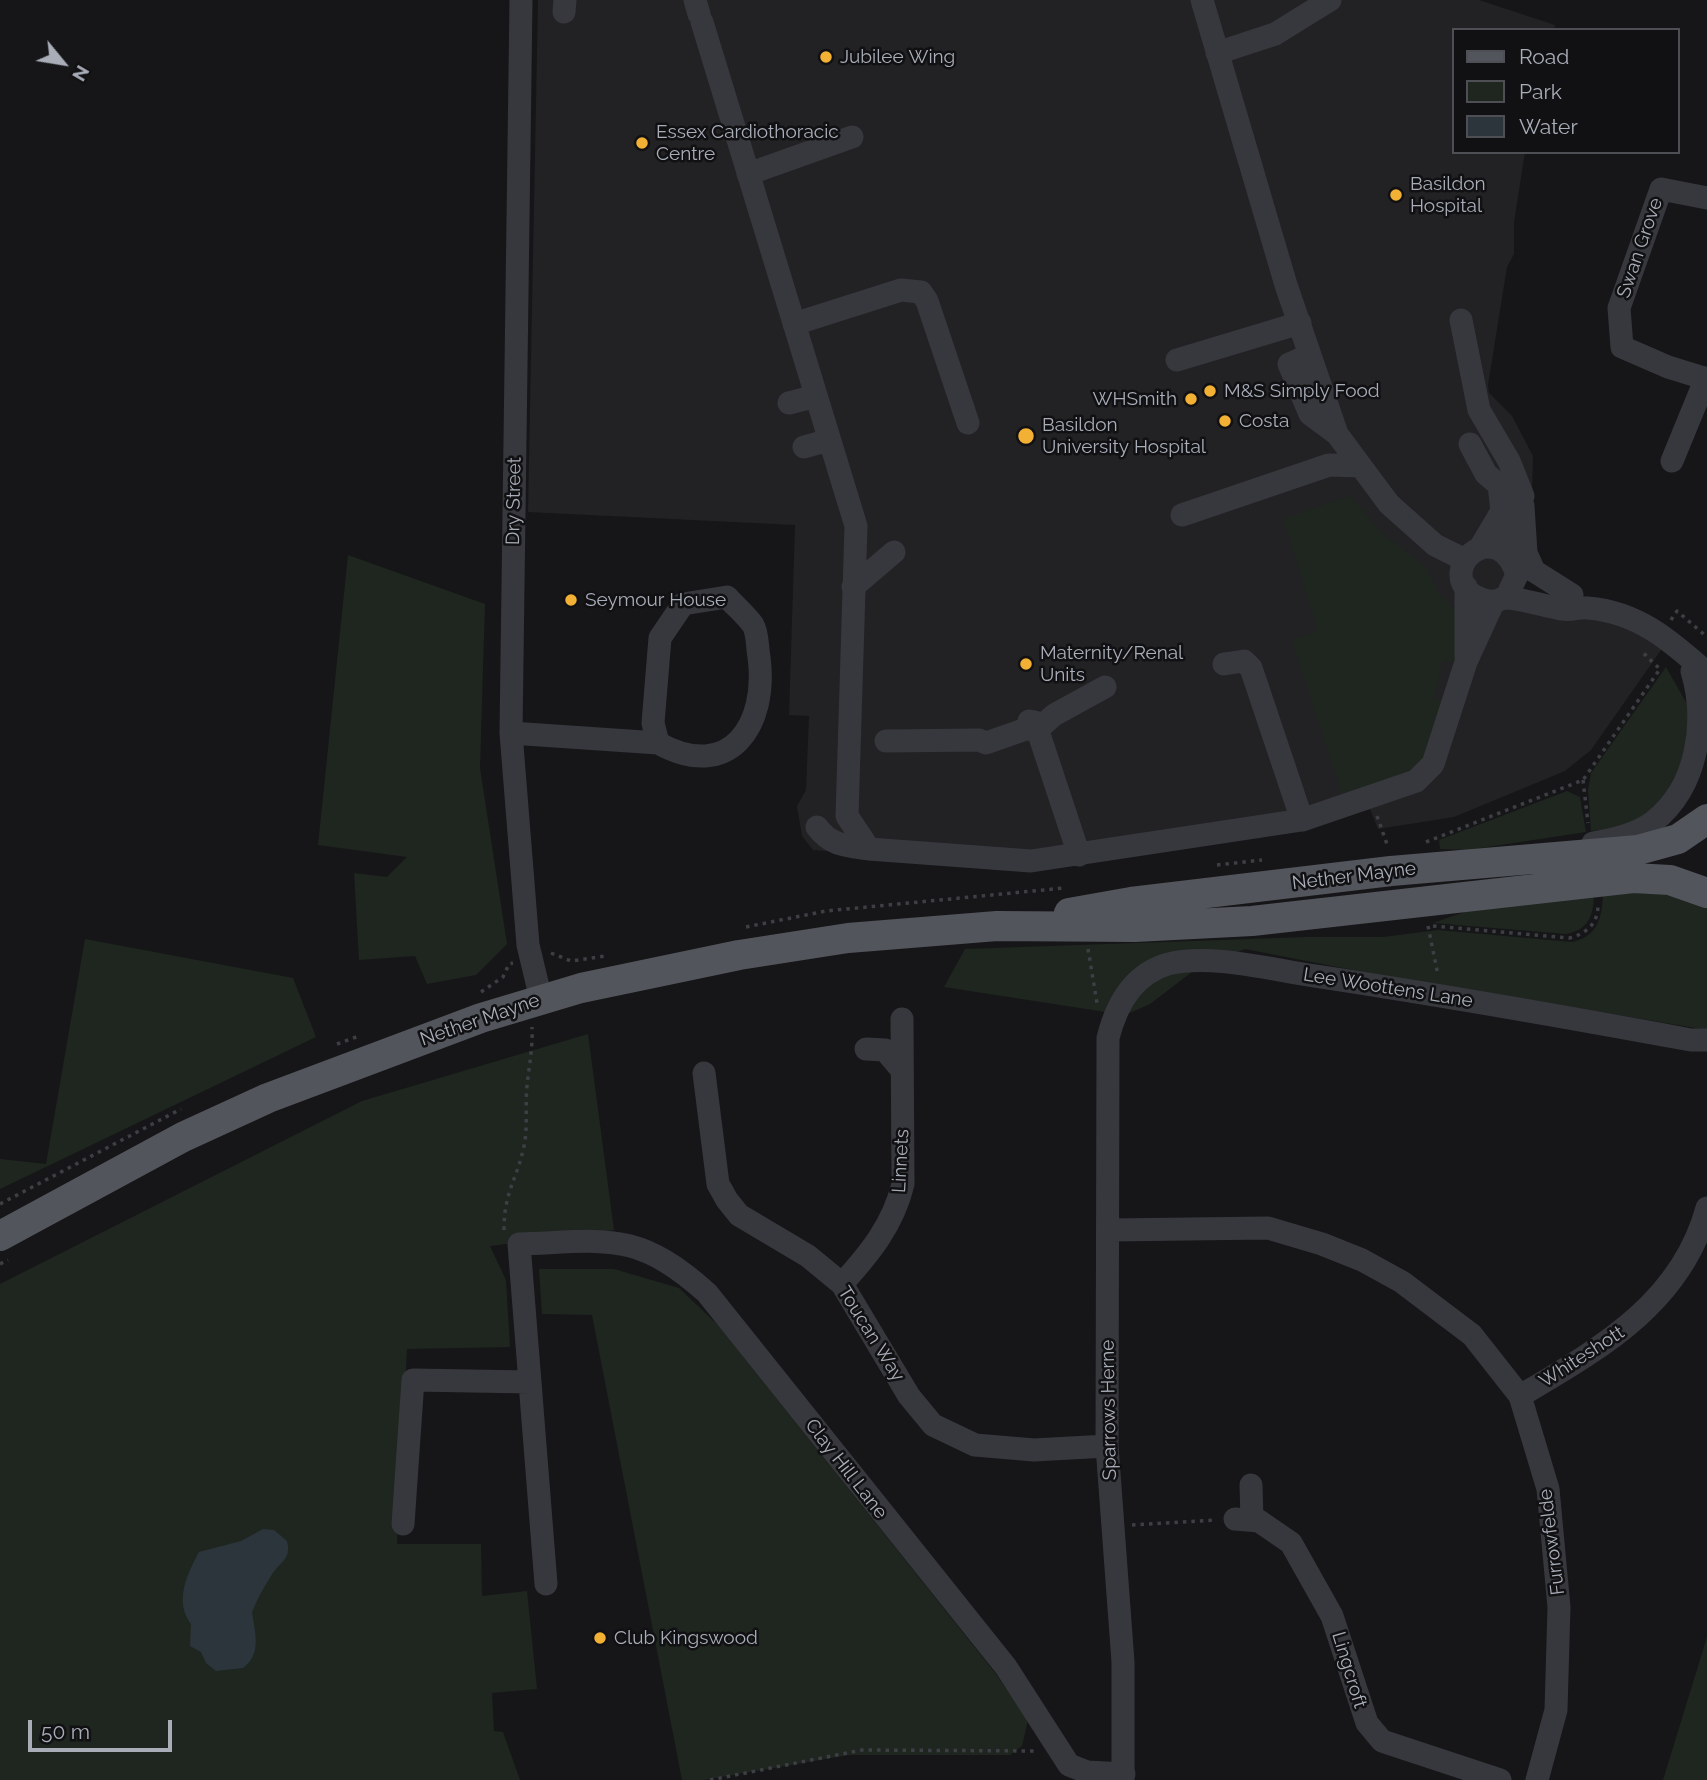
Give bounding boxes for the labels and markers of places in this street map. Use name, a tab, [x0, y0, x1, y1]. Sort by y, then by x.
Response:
place label: Jubilee Wing	[840, 46, 955, 68]
marker: Jubilee Wing	[818, 49, 834, 65]
place label: Essex Cardiothoracic Centre	[656, 121, 839, 165]
marker: Essex Cardiothoracic Centre	[634, 135, 650, 151]
place label: Basildon Hospital	[1410, 173, 1486, 217]
marker: Basildon Hospital	[1388, 187, 1404, 203]
place label: M&S Simply Food	[1224, 380, 1380, 402]
marker: M&S Simply Food	[1202, 383, 1218, 399]
place label: WHSmith	[1093, 388, 1177, 410]
marker: WHSmith	[1183, 391, 1199, 407]
place label: Costa	[1239, 410, 1289, 432]
marker: Costa	[1217, 413, 1233, 429]
place label: Basildon University Hospital	[1042, 414, 1206, 458]
marker: Basildon University Hospital	[1016, 426, 1036, 446]
place label: Seymour House	[585, 589, 726, 611]
marker: Seymour House	[563, 592, 579, 608]
place label: Maternity/Renal Units	[1040, 642, 1183, 686]
marker: Maternity/Renal Units	[1018, 656, 1034, 672]
place label: Club Kingswood	[614, 1627, 758, 1649]
marker: Club Kingswood	[592, 1630, 608, 1646]

